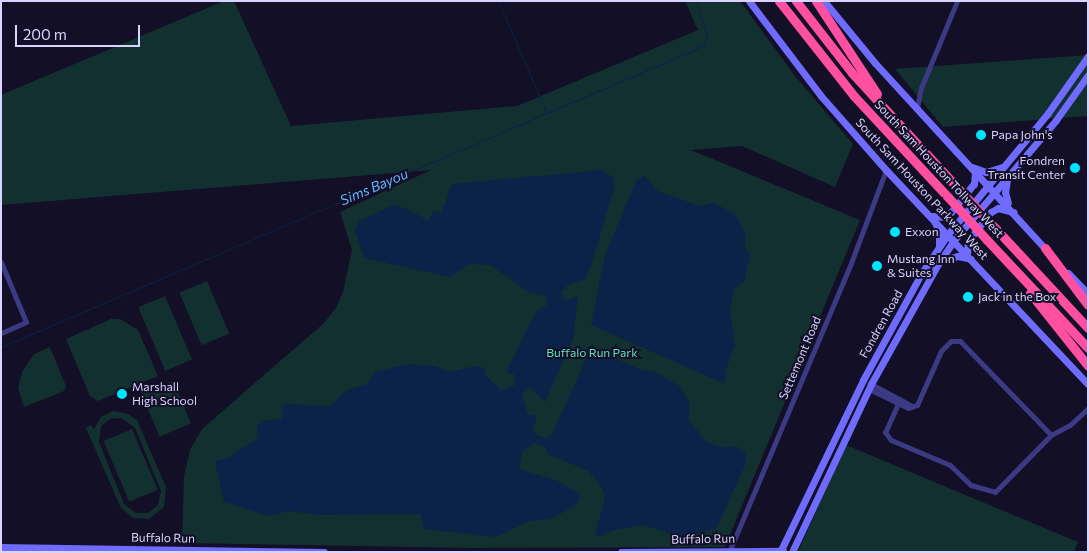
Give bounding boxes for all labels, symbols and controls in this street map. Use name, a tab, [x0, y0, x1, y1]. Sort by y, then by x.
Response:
scale bar	[18, 15, 142, 47]
text: 200 m	[23, 25, 67, 43]
street label: South Sam Houston Tollway West	[871, 97, 1007, 241]
street label: South Sam Houston Parkway West	[853, 115, 991, 263]
place label: Papa John's	[991, 128, 1053, 142]
marker: Papa John's	[975, 129, 987, 141]
place label: Fondren Transit Center	[987, 154, 1065, 182]
marker: Fondren Transit Center	[1069, 162, 1081, 174]
water label: Sims Bayou	[337, 165, 411, 209]
place label: Exxon	[905, 225, 939, 239]
marker: Exxon	[889, 226, 901, 238]
place label: Mustang Inn & Suites	[887, 252, 955, 280]
marker: Mustang Inn & Suites	[871, 260, 883, 272]
street label: Fondren Road	[856, 287, 906, 361]
place label: Jack in the Box	[978, 290, 1056, 304]
marker: Jack in the Box	[962, 291, 974, 303]
street label: Settemont Road	[776, 314, 824, 402]
park label: Buffalo Run Park	[546, 346, 638, 360]
place label: Marshall High School	[132, 380, 197, 408]
marker: Marshall High School	[116, 388, 128, 400]
street label: Buffalo Run	[131, 530, 195, 546]
street label: Buffalo Run	[671, 531, 735, 547]

